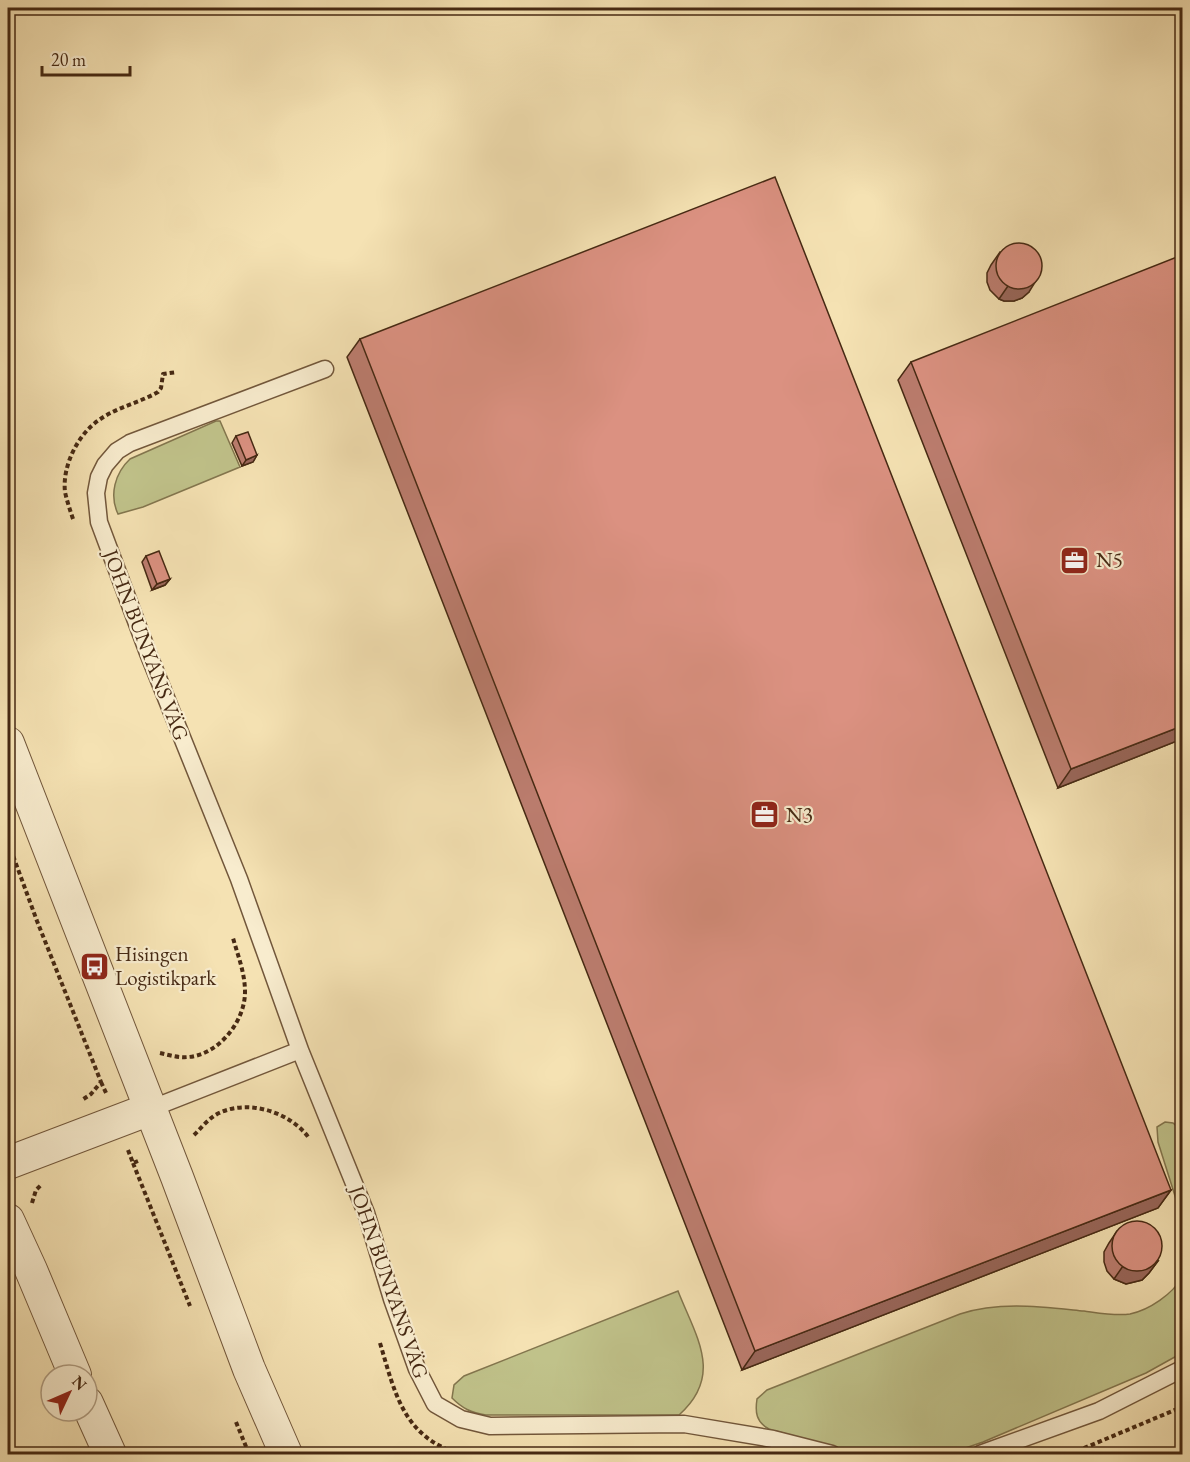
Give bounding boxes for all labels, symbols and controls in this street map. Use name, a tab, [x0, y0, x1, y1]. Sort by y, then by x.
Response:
scale bar	[42, 39, 130, 77]
text: 20 m	[51, 48, 86, 71]
street label: JOHN BUNYANS VÄG	[97, 544, 195, 744]
office icon: N5	[1059, 544, 1091, 576]
place label: N5	[1096, 546, 1123, 573]
office icon: N3	[749, 799, 781, 831]
place label: N3	[786, 801, 813, 828]
place label: Hisingen Logistikpark	[115, 940, 217, 991]
bus stop icon: Hisingen Logistikpark	[78, 950, 110, 982]
street label: JOHN BUNYANS VÄG	[343, 1180, 435, 1382]
north arrow	[39, 1363, 99, 1423]
text: N	[67, 1371, 92, 1395]

